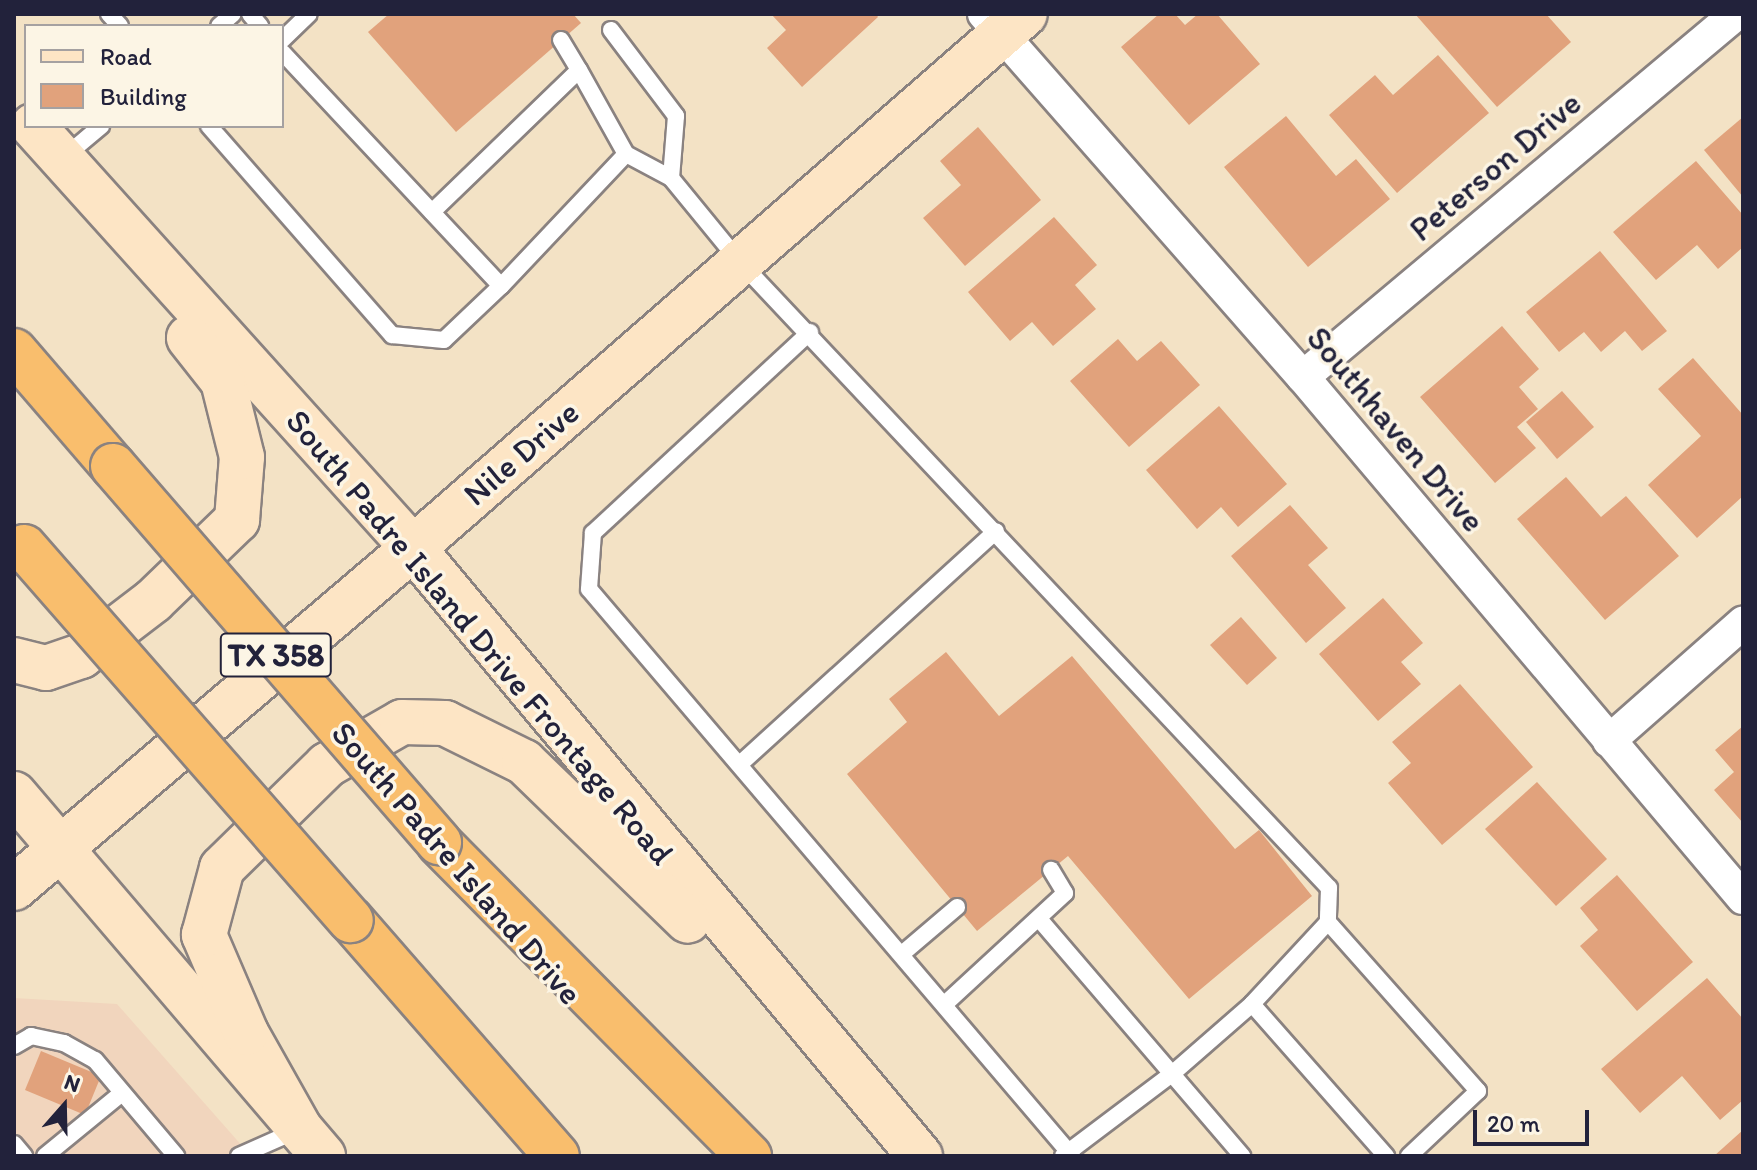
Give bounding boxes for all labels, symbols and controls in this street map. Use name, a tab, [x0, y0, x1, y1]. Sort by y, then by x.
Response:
legend	[24, 24, 284, 128]
text: Road	[100, 42, 152, 71]
text: Building	[100, 82, 187, 111]
street label: Peterson Drive	[1401, 82, 1589, 250]
street label: Southhaven Drive	[1298, 318, 1494, 540]
street label: Nile Drive	[454, 391, 588, 515]
street label: South Padre Island Drive Frontage Road	[278, 402, 682, 872]
road number: TX 358	[218, 627, 334, 683]
street label: South Padre Island Drive	[323, 713, 591, 1013]
north arrow	[24, 1066, 104, 1146]
text: N	[61, 1068, 84, 1098]
scale bar	[1477, 1094, 1593, 1144]
text: 20 m	[1487, 1109, 1540, 1138]

